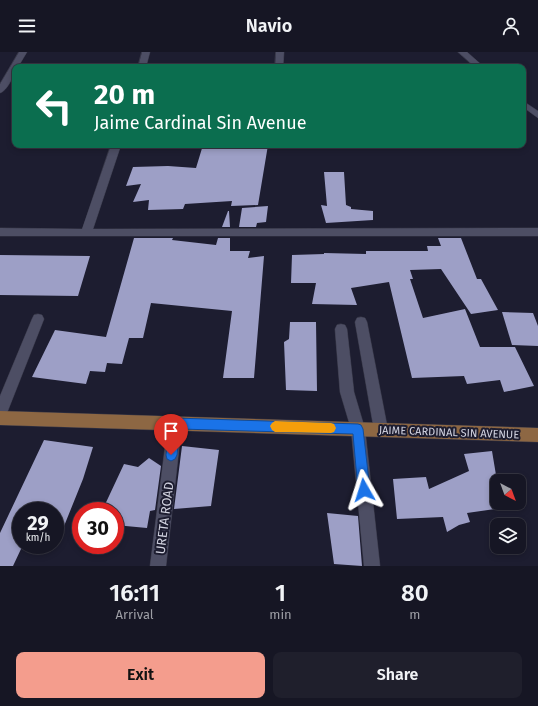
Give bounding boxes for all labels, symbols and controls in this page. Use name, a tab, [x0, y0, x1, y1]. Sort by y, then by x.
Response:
icon: menu	[16, 15, 38, 37]
text: Navio	[246, 15, 292, 37]
icon: person	[500, 15, 522, 37]
text: 20 m	[94, 78, 155, 111]
icon: left	[28, 80, 80, 132]
text: Jaime Cardinal Sin Avenue	[94, 112, 306, 134]
pin	[154, 414, 188, 455]
icon: arrive	[160, 420, 182, 442]
street label: JAIME CARDINAL SIN AVENUE	[379, 424, 519, 441]
position arrow	[343, 469, 385, 511]
north arrow	[490, 474, 526, 510]
map controls	[490, 474, 526, 554]
street label: URETA ROAD	[153, 481, 176, 555]
speed limit sign: 30	[72, 502, 124, 554]
text: 29	[27, 511, 49, 535]
button: layers	[490, 518, 526, 554]
text: km/h	[26, 532, 50, 544]
text: 16:11	[109, 579, 160, 607]
text: 1	[275, 579, 286, 607]
text: 80	[401, 579, 429, 607]
text: Arrival	[116, 607, 154, 622]
text: min	[269, 607, 292, 622]
text: m	[409, 607, 420, 622]
button: Exit	[16, 652, 265, 698]
button: Share	[273, 652, 522, 698]

